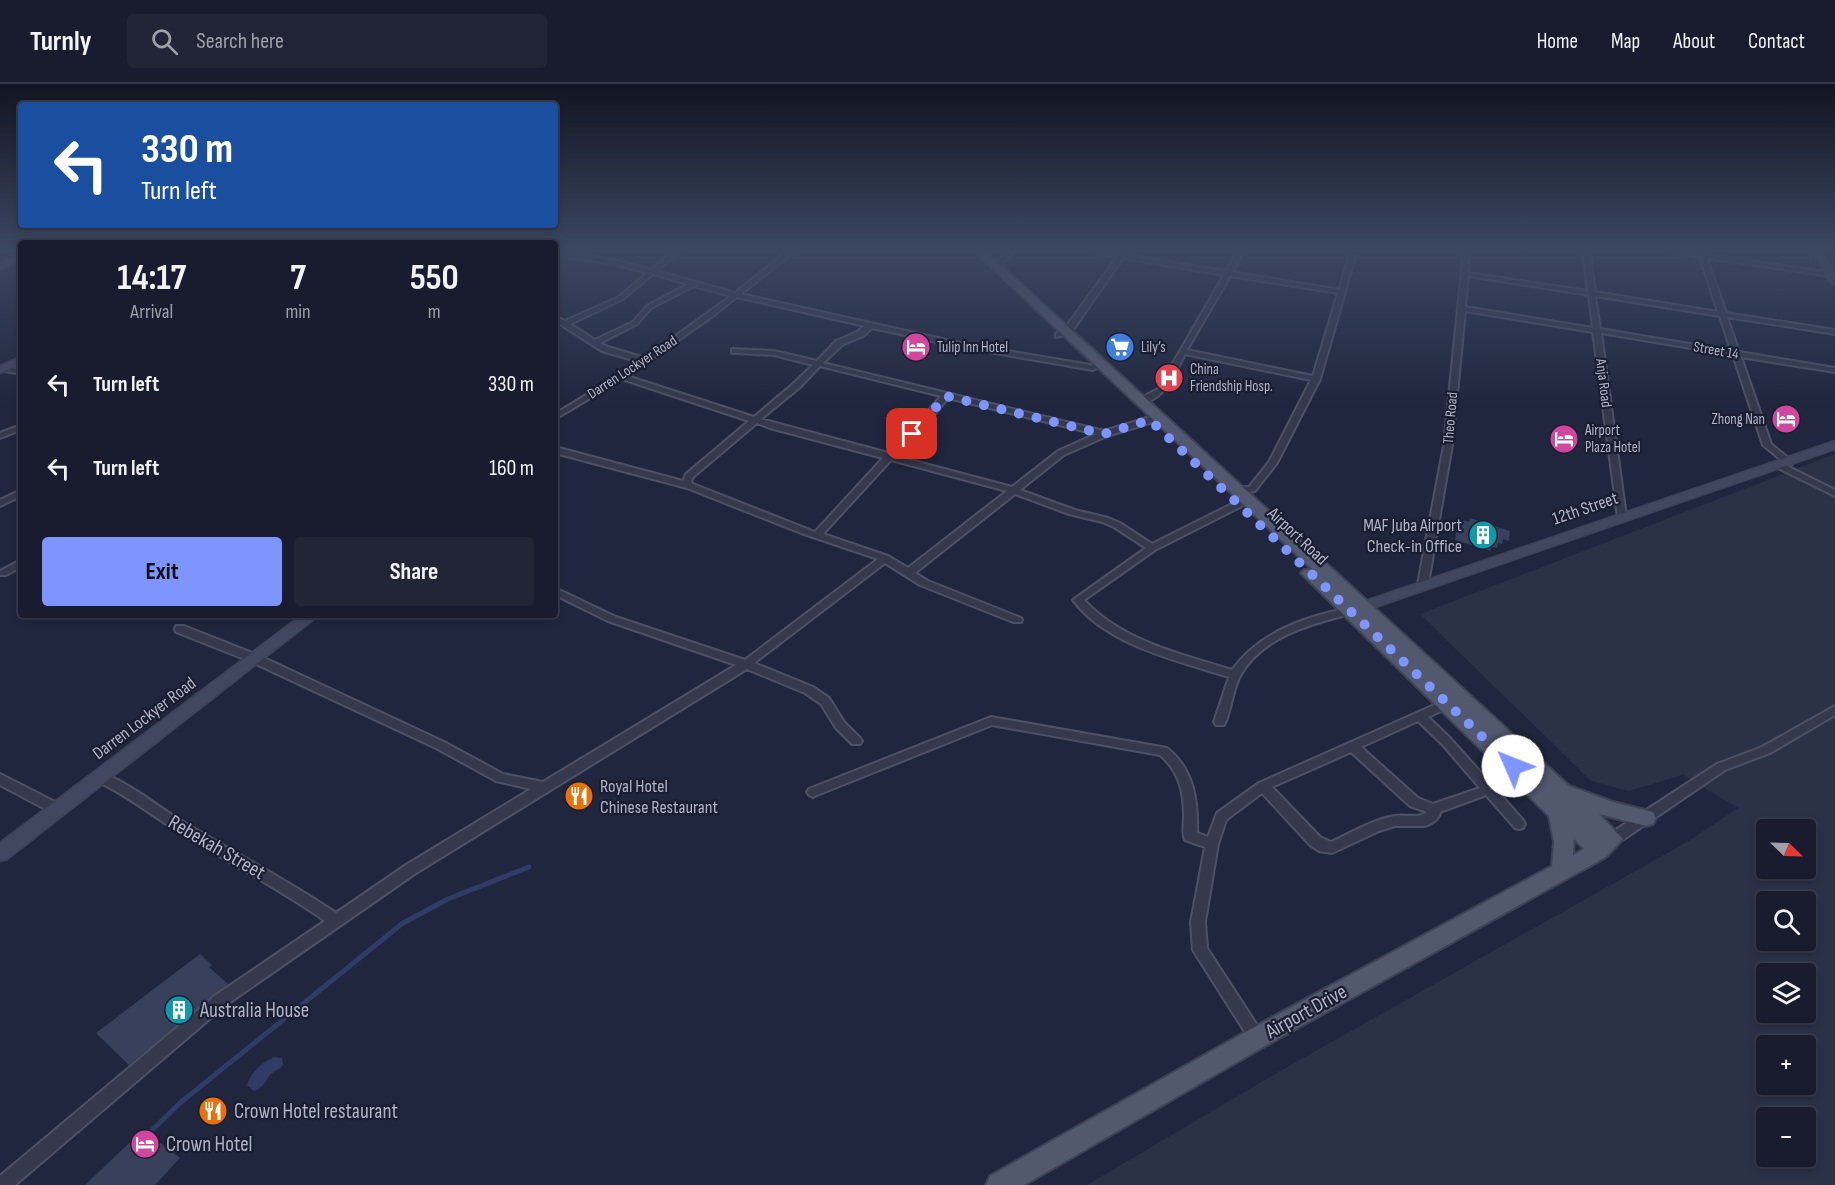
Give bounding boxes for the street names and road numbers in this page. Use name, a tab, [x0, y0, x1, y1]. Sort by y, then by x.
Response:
street label: Darren Lockyer Road	[584, 331, 681, 403]
street label: Street 14	[1692, 337, 1740, 364]
street label: Anja Road	[1591, 357, 1616, 409]
street label: Theo Road	[1439, 391, 1462, 445]
street label: 12th Street	[1550, 487, 1621, 529]
street label: Airport Road	[1262, 502, 1332, 570]
street label: Darren Lockyer Road	[89, 673, 200, 764]
street label: Rebekah Street	[164, 810, 270, 885]
street label: Airport Drive	[1260, 979, 1351, 1044]

